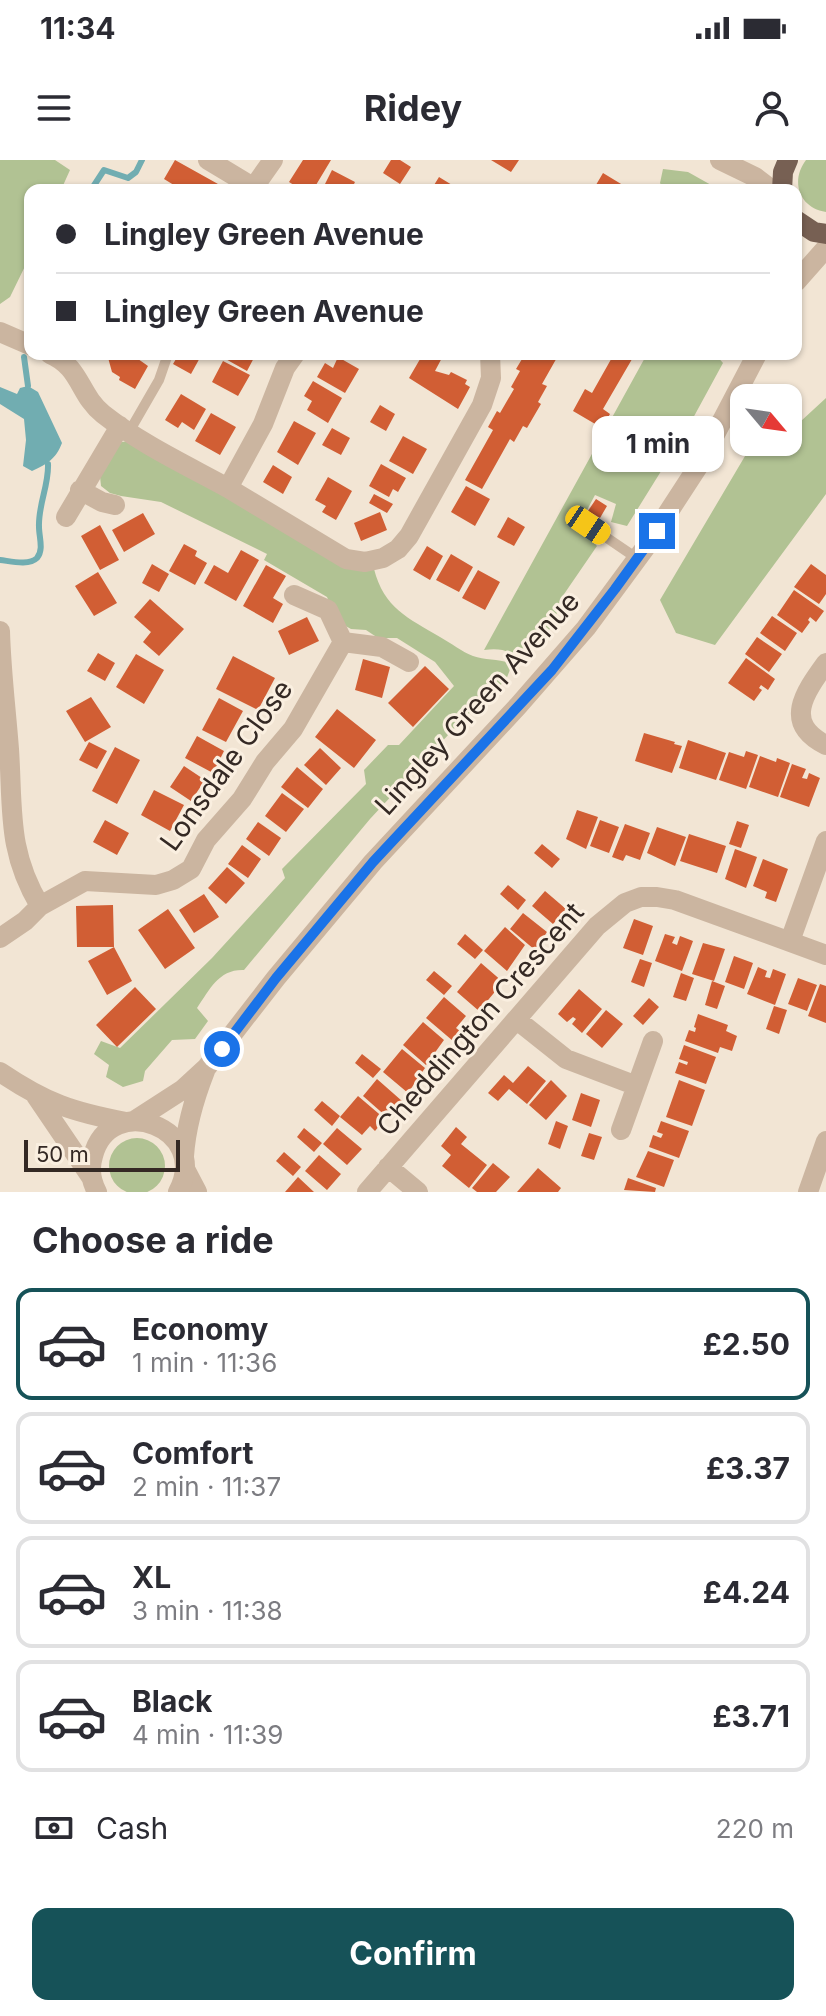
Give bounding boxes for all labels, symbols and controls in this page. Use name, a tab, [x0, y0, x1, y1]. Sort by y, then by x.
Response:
text: 11:34	[40, 10, 116, 46]
icon: menu	[32, 86, 76, 130]
text: Ridey	[364, 86, 462, 130]
icon: person	[750, 86, 794, 130]
text: Lingley Green Avenue	[104, 216, 424, 252]
text: Lingley Green Avenue	[104, 293, 424, 329]
north arrow	[730, 384, 802, 456]
map controls	[730, 384, 802, 456]
callout: 1 min	[591, 415, 723, 471]
text: 1 min	[626, 428, 690, 459]
car	[561, 502, 615, 548]
route end	[639, 513, 675, 549]
street label: Lingley Green Avenue	[368, 584, 586, 822]
street label: Lonsdale Close	[153, 673, 299, 857]
street label: Cheddington Crescent	[369, 895, 591, 1143]
route start	[204, 1031, 240, 1067]
scale bar	[24, 1136, 180, 1172]
text: 50 m	[36, 1141, 89, 1167]
text: Choose a ride	[32, 1218, 274, 1262]
icon: car	[36, 1308, 108, 1380]
text: Economy	[132, 1311, 268, 1347]
text: £2.50	[703, 1326, 790, 1362]
text: 1 min · 11:36	[132, 1347, 277, 1378]
icon: car	[36, 1432, 108, 1504]
text: Comfort	[132, 1435, 253, 1471]
text: £3.37	[706, 1450, 790, 1486]
text: 2 min · 11:37	[132, 1471, 281, 1502]
icon: car	[36, 1556, 108, 1628]
text: XL	[132, 1559, 171, 1595]
text: £4.24	[703, 1574, 790, 1610]
text: 3 min · 11:38	[132, 1595, 283, 1626]
icon: car	[36, 1680, 108, 1752]
text: Black	[132, 1683, 212, 1719]
text: £3.71	[712, 1698, 790, 1734]
text: 4 min · 11:39	[132, 1719, 283, 1750]
icon: cash	[32, 1806, 76, 1850]
text: Cash	[96, 1810, 168, 1846]
text: 220 m	[716, 1813, 794, 1844]
button: Confirm	[32, 1908, 794, 2000]

